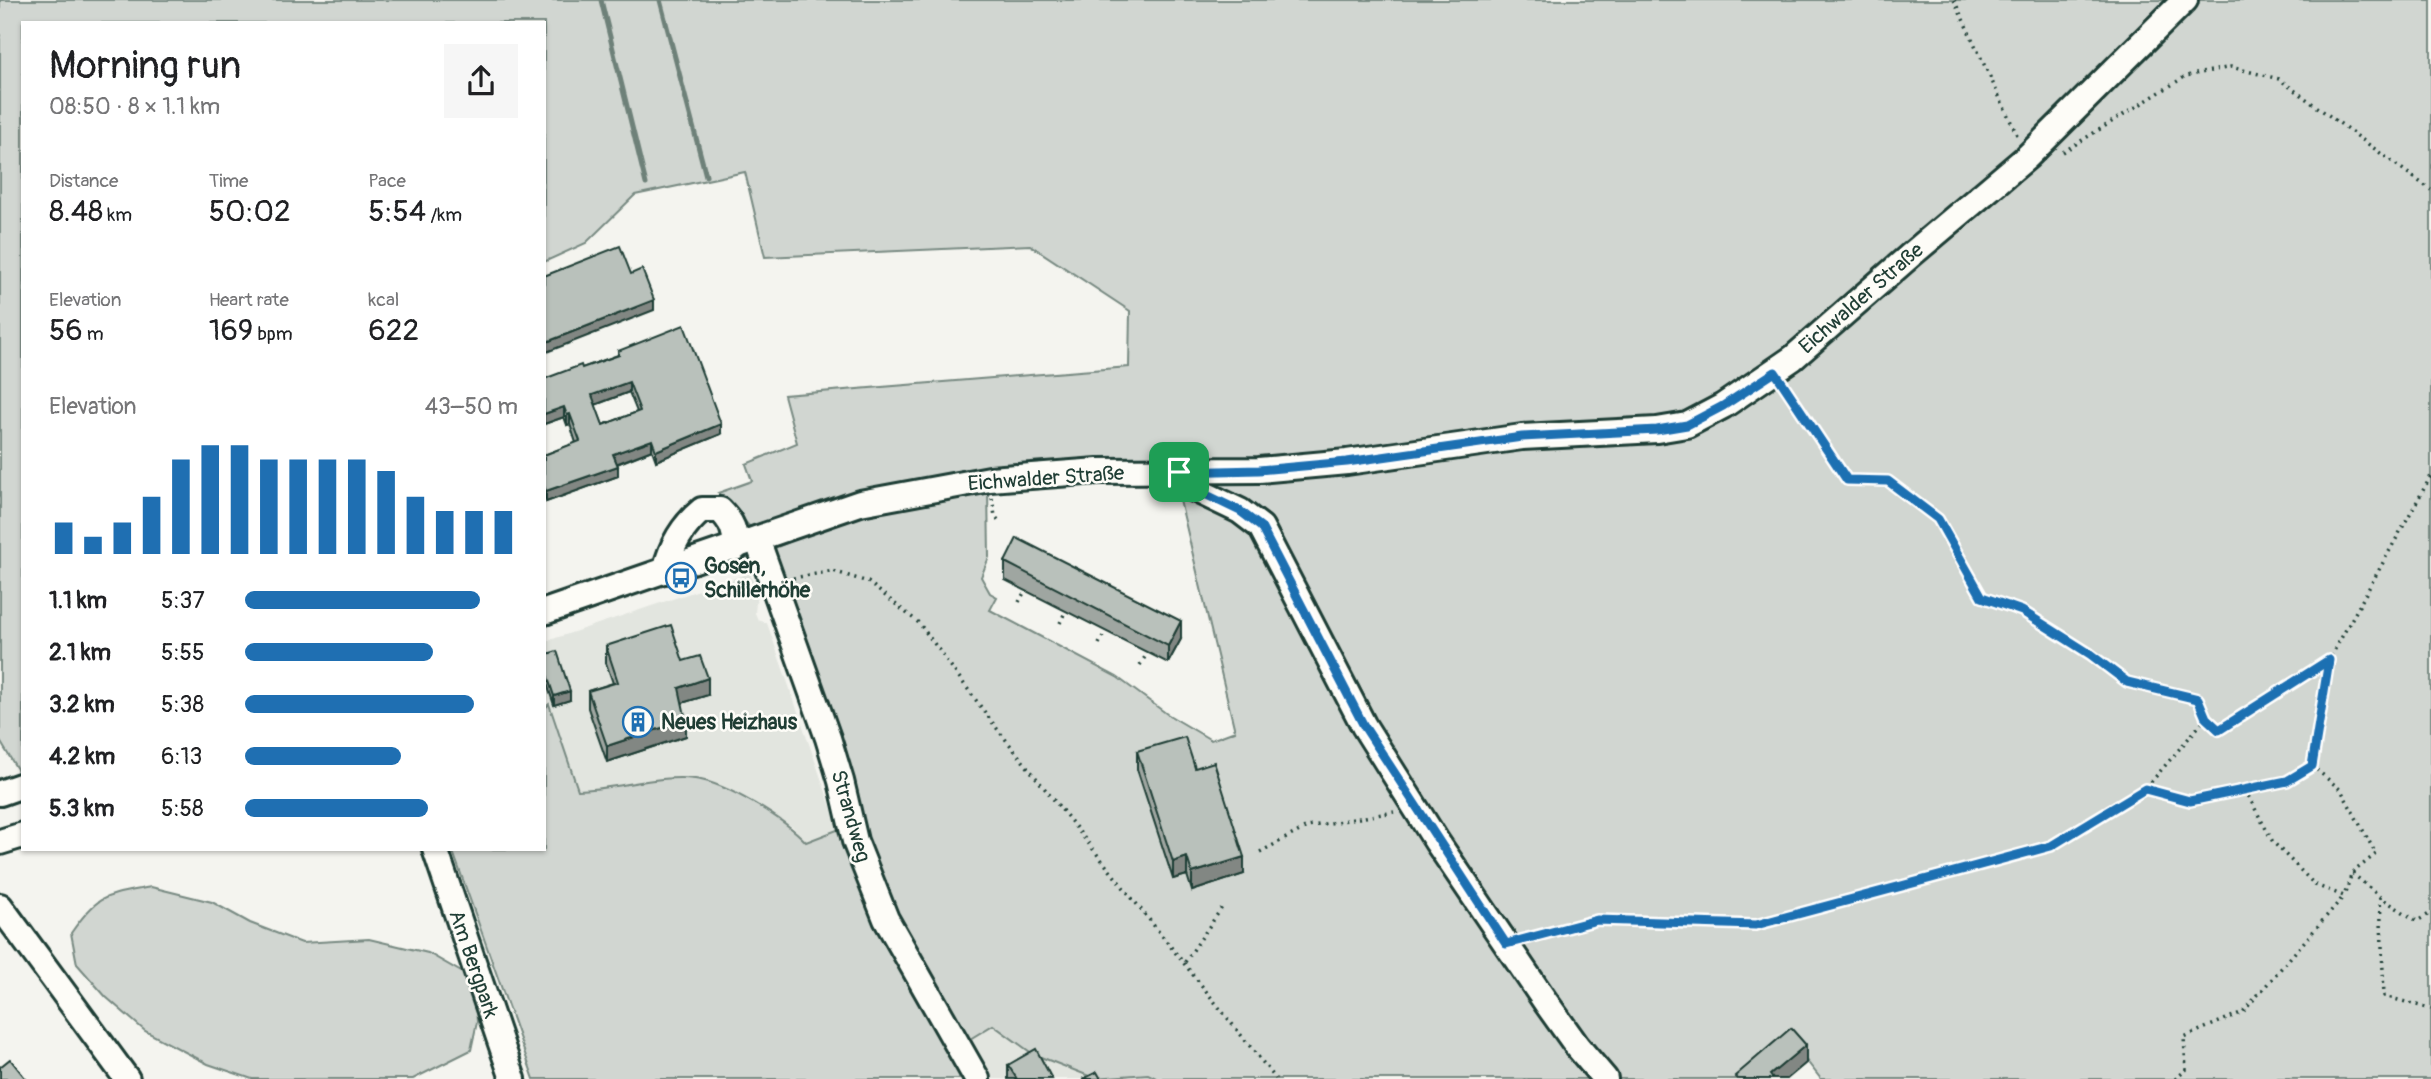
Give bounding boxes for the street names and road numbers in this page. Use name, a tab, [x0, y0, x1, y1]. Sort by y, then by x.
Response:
street label: Eichwalder Straße	[1793, 236, 1930, 360]
street label: Eichwalder Straße	[967, 460, 1126, 497]
street label: Strandweg	[825, 767, 877, 865]
street label: Am Bergpark	[442, 907, 505, 1022]

